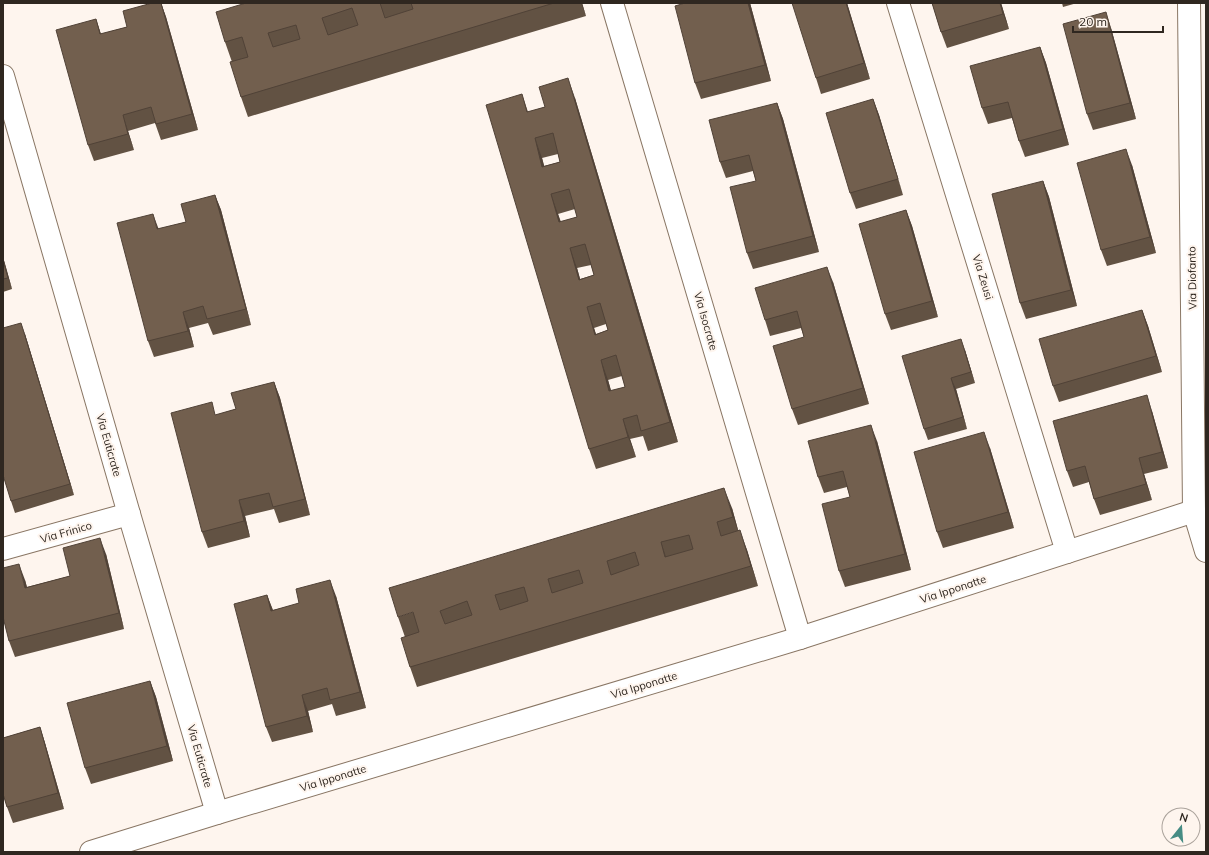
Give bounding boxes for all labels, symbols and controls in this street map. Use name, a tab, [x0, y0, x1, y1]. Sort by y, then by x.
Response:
scale bar	[1073, 8, 1163, 34]
text: 20 m	[1079, 14, 1107, 29]
street label: Via Diofanto	[1184, 246, 1200, 310]
street label: Via Zeusi	[969, 253, 997, 301]
street label: Via Isocrate	[691, 290, 721, 352]
street label: Via Euticrate	[93, 412, 125, 478]
street label: Via Frinico	[39, 518, 93, 546]
street label: Via Ipponatte	[918, 572, 988, 606]
street label: Via Ipponatte	[609, 668, 679, 702]
street label: Via Euticrate	[184, 723, 216, 789]
street label: Via Ipponatte	[298, 761, 368, 795]
north arrow	[1161, 807, 1201, 847]
text: N	[1178, 810, 1190, 825]

